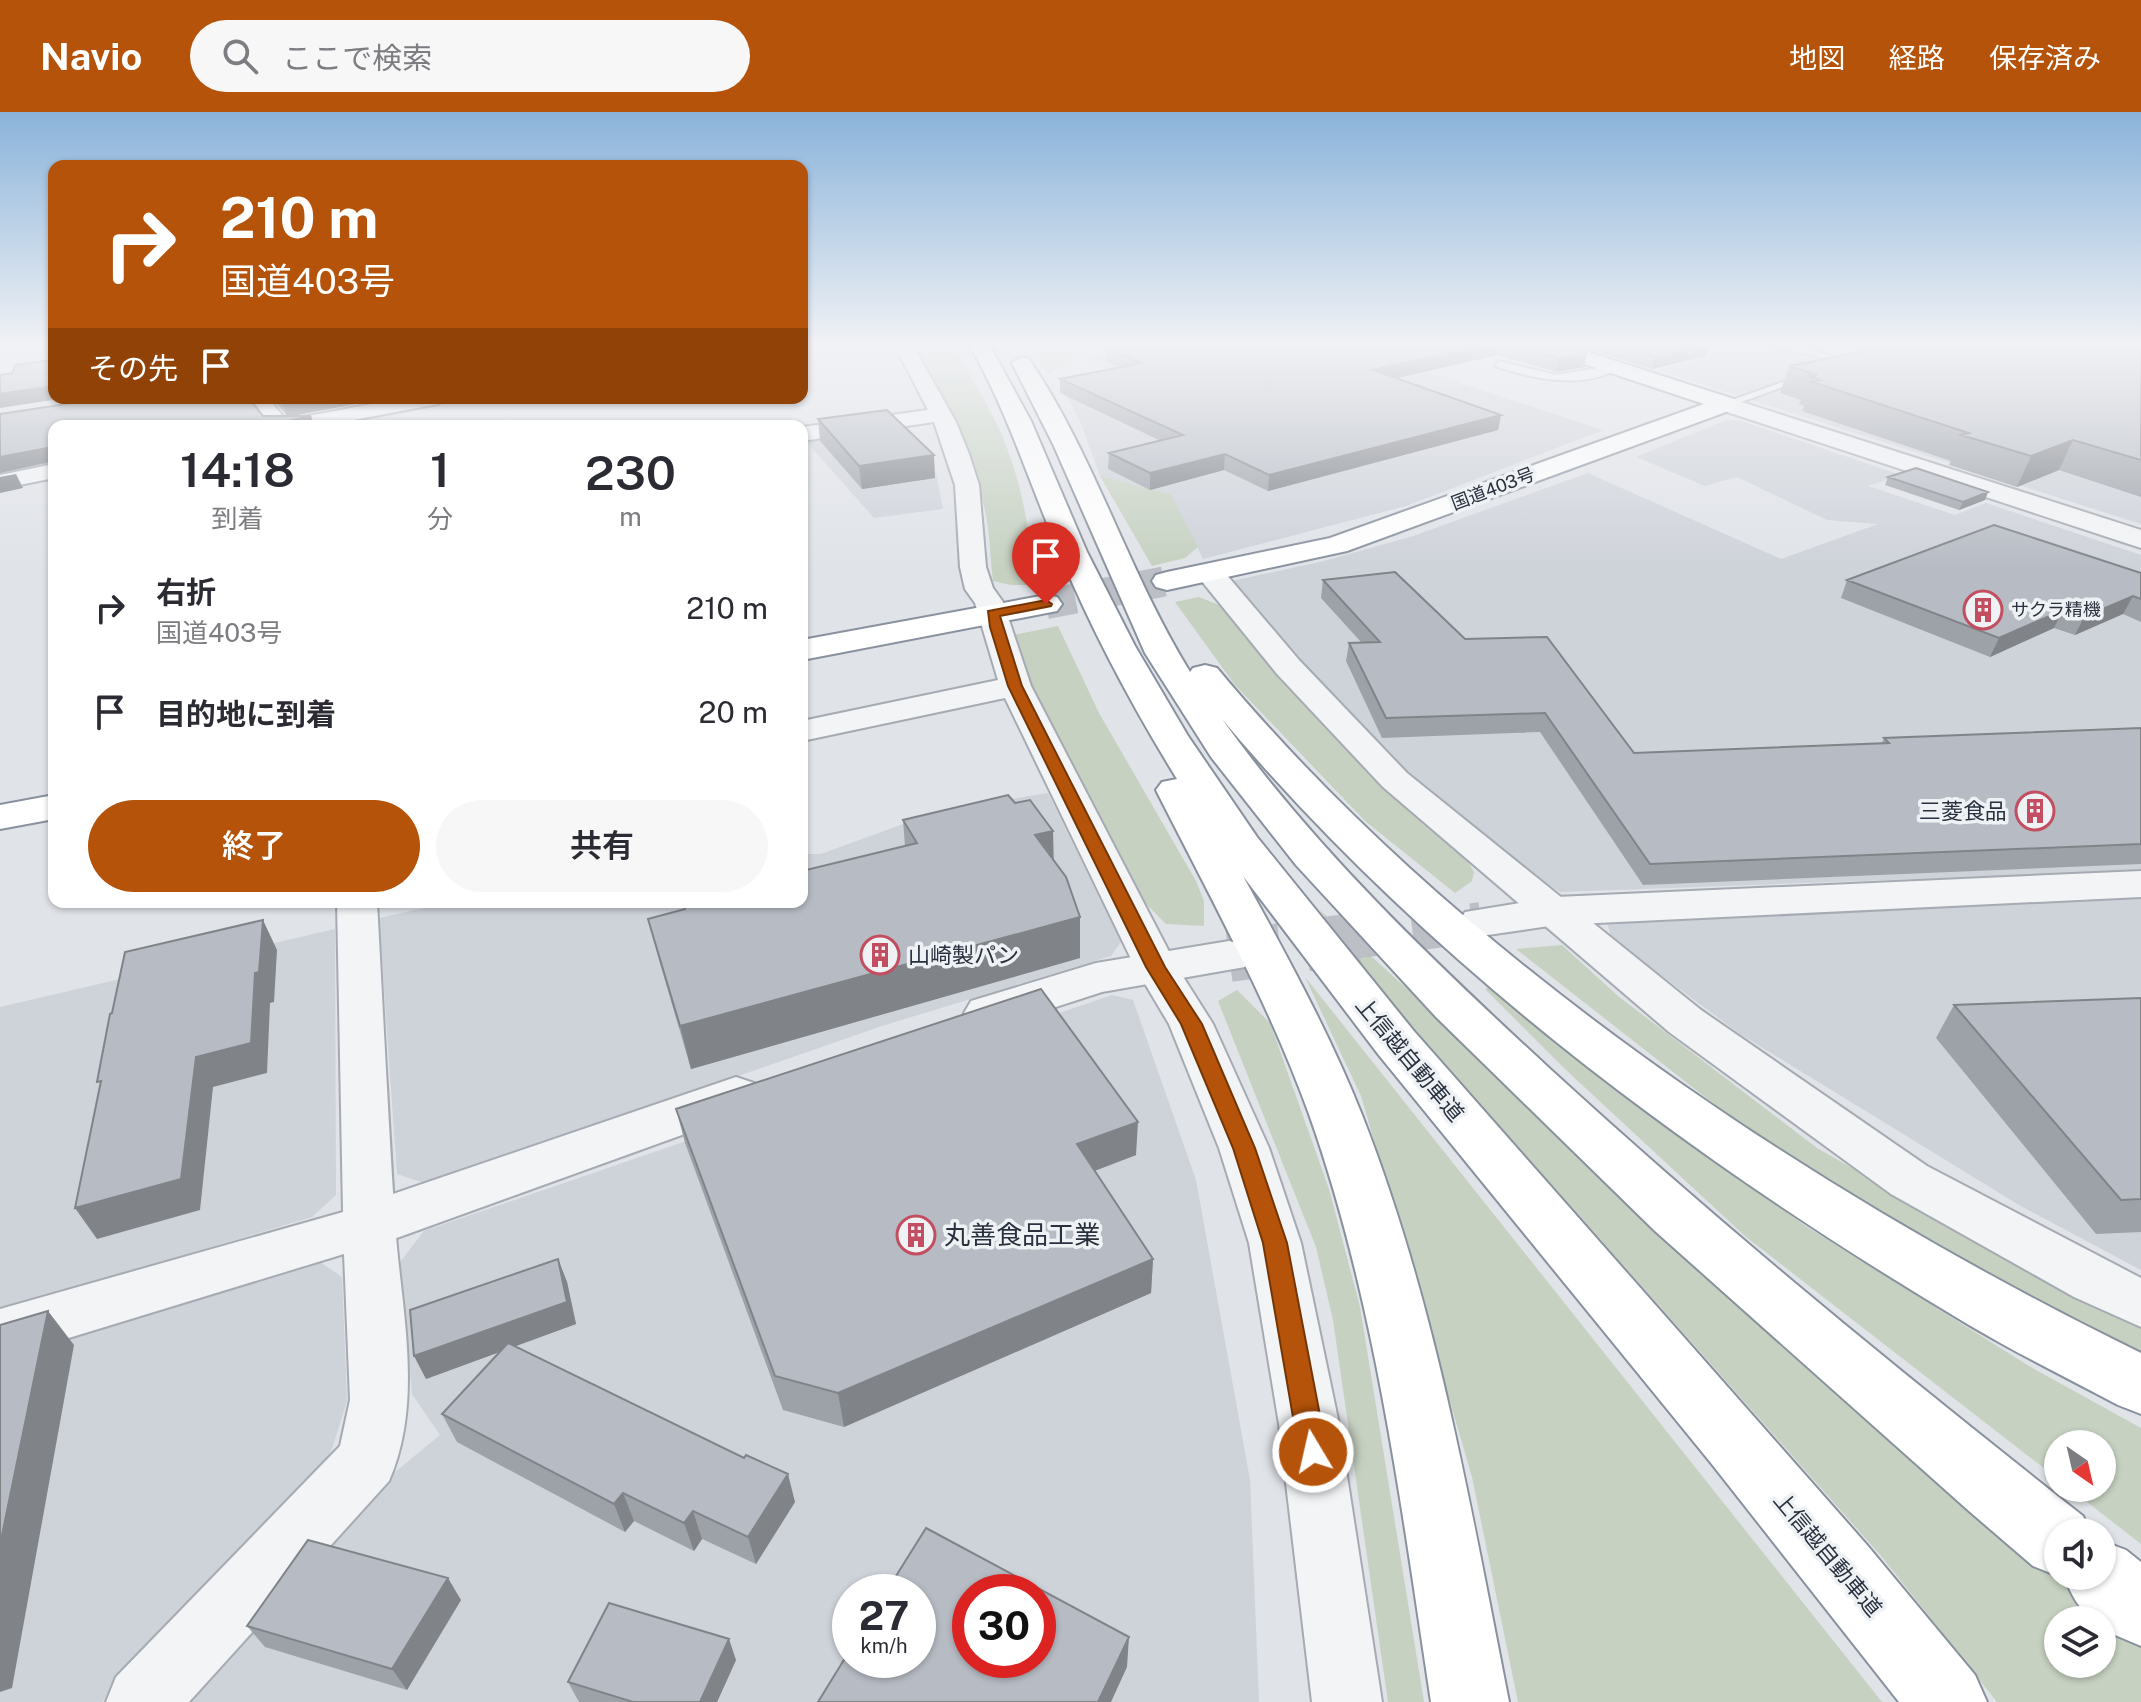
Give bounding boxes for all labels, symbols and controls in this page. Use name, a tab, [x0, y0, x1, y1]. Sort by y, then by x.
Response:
search box	[190, 20, 750, 92]
text: Navio	[40, 34, 142, 79]
icon: search	[218, 34, 262, 78]
text: ここで検索	[282, 40, 432, 76]
text: 地図	[1789, 41, 1845, 74]
text: 経路	[1889, 41, 1945, 74]
text: 保存済み	[1989, 41, 2101, 74]
text: 210 m	[220, 185, 378, 251]
icon: right	[88, 192, 192, 296]
text: 国道403号	[220, 260, 395, 302]
icon: arrive	[194, 344, 238, 388]
text: その先	[88, 350, 178, 386]
text: 14:18	[180, 441, 295, 498]
text: 1	[430, 441, 450, 498]
text: 230	[585, 444, 676, 501]
street label: 国道403号	[1448, 463, 1537, 514]
text: m	[619, 501, 642, 532]
text: 到着	[211, 503, 263, 534]
text: 分	[427, 503, 453, 534]
pin	[1012, 522, 1080, 604]
icon: arrive	[1024, 534, 1068, 578]
text: 右折	[156, 574, 216, 610]
icon: right	[88, 586, 132, 630]
building icon: サクラ精機	[1962, 589, 2004, 631]
text: 210 m	[686, 590, 768, 626]
place label: サクラ精機	[2011, 599, 2101, 620]
text: 国道403号	[156, 617, 282, 648]
icon: arrive	[88, 690, 132, 734]
text: 20 m	[699, 694, 768, 730]
text: 目的地に到着	[156, 696, 336, 732]
building icon: 三菱食品	[2014, 790, 2056, 832]
place label: 三菱食品	[1919, 798, 2007, 824]
button: 終了	[88, 800, 420, 892]
button: 共有	[436, 800, 768, 892]
building icon: 山崎製パン	[859, 934, 901, 976]
place label: 山崎製パン	[908, 942, 1019, 968]
street label: 上信越自動車道	[1351, 992, 1469, 1126]
building icon: 丸善食品工業	[895, 1214, 937, 1256]
place label: 丸善食品工業	[944, 1219, 1100, 1250]
position arrow	[1271, 1410, 1355, 1494]
north arrow	[2044, 1430, 2116, 1502]
map controls	[2044, 1430, 2116, 1678]
street label: 上信越自動車道	[1769, 1487, 1887, 1621]
button: sound	[2044, 1518, 2116, 1590]
speed limit sign: 30	[952, 1574, 1056, 1678]
text: 27	[859, 1592, 909, 1639]
button: layers	[2044, 1606, 2116, 1678]
text: km/h	[860, 1634, 908, 1658]

